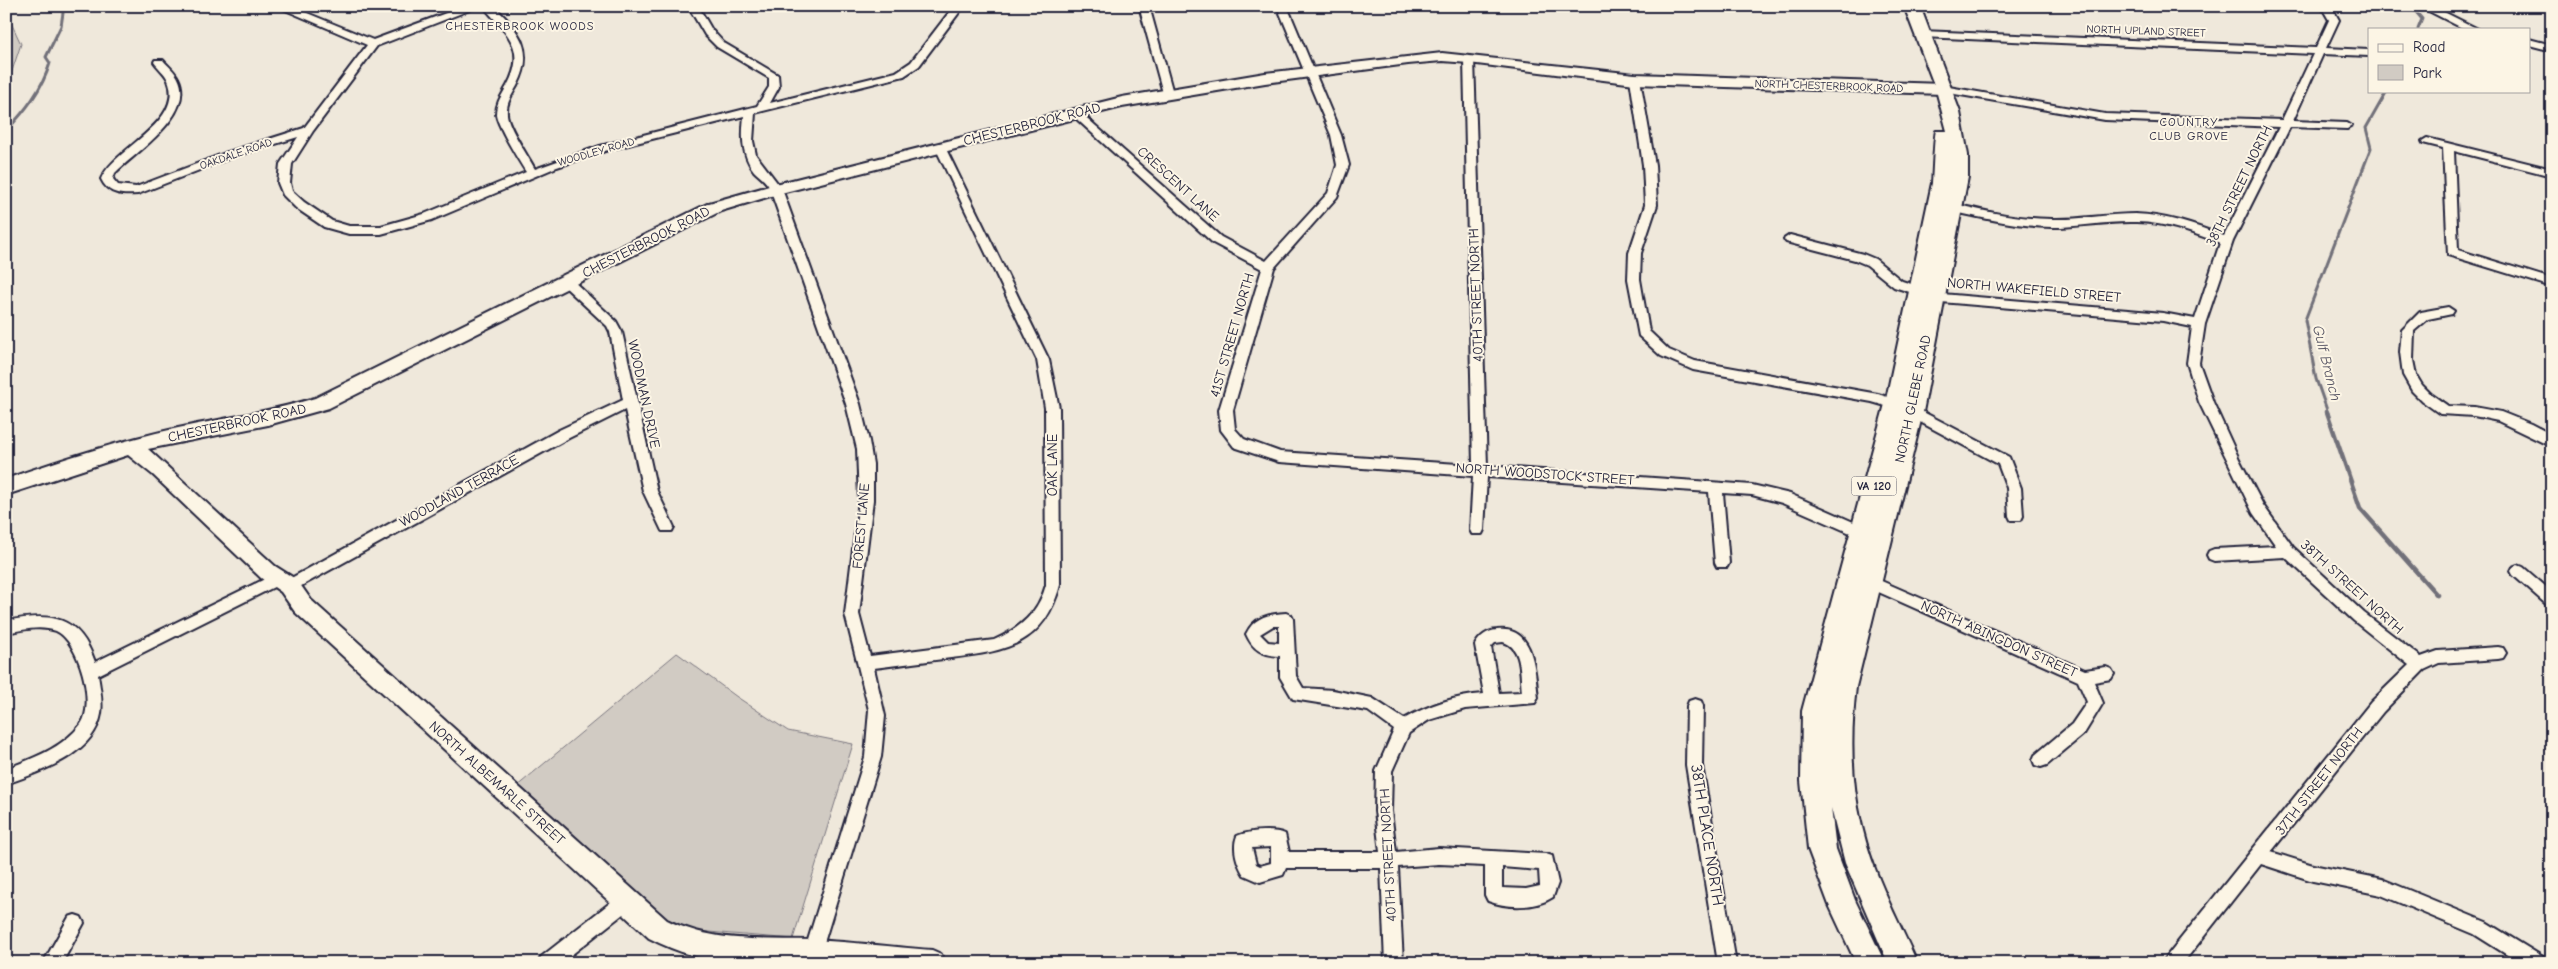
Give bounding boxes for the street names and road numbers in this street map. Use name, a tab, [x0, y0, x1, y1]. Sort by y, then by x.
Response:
street label: NORTH UPLAND STREET	[2086, 22, 2206, 40]
street label: NORTH CHESTERBROOK ROAD	[1754, 77, 1904, 95]
street label: CHESTERBROOK ROAD	[962, 99, 1103, 149]
street label: 38TH STREET NORTH	[2202, 123, 2276, 249]
street label: WOODLEY ROAD	[556, 135, 636, 169]
street label: OAKDALE ROAD	[198, 136, 274, 172]
street label: CRESCENT LANE	[1134, 143, 1222, 225]
street label: CHESTERBROOK ROAD	[579, 202, 713, 282]
street label: 40TH STREET NORTH	[1465, 228, 1487, 362]
street label: 41ST STREET NORTH	[1206, 271, 1258, 399]
street label: NORTH WAKEFIELD STREET	[1946, 274, 2122, 306]
street label: NORTH GLEBE ROAD	[1891, 333, 1935, 464]
street label: WOODMAN DRIVE	[624, 338, 664, 450]
street label: CHESTERBROOK ROAD	[166, 400, 308, 446]
street label: OAK LANE	[1044, 434, 1061, 496]
street label: WOODLAND TERRACE	[396, 451, 522, 531]
street label: NORTH WOODSTOCK STREET	[1455, 459, 1636, 489]
road number: VA 120	[1852, 476, 1896, 496]
street label: FOREST LANE	[849, 482, 873, 570]
street label: 38TH STREET NORTH	[2297, 536, 2407, 638]
street label: NORTH ABINGDON STREET	[1918, 597, 2080, 682]
street label: NORTH ALBEMARLE STREET	[426, 718, 569, 849]
street label: 37TH STREET NORTH	[2272, 724, 2366, 838]
street label: 38TH PLACE NORTH	[1687, 763, 1727, 907]
street label: 40TH STREET NORTH	[1376, 788, 1400, 922]

